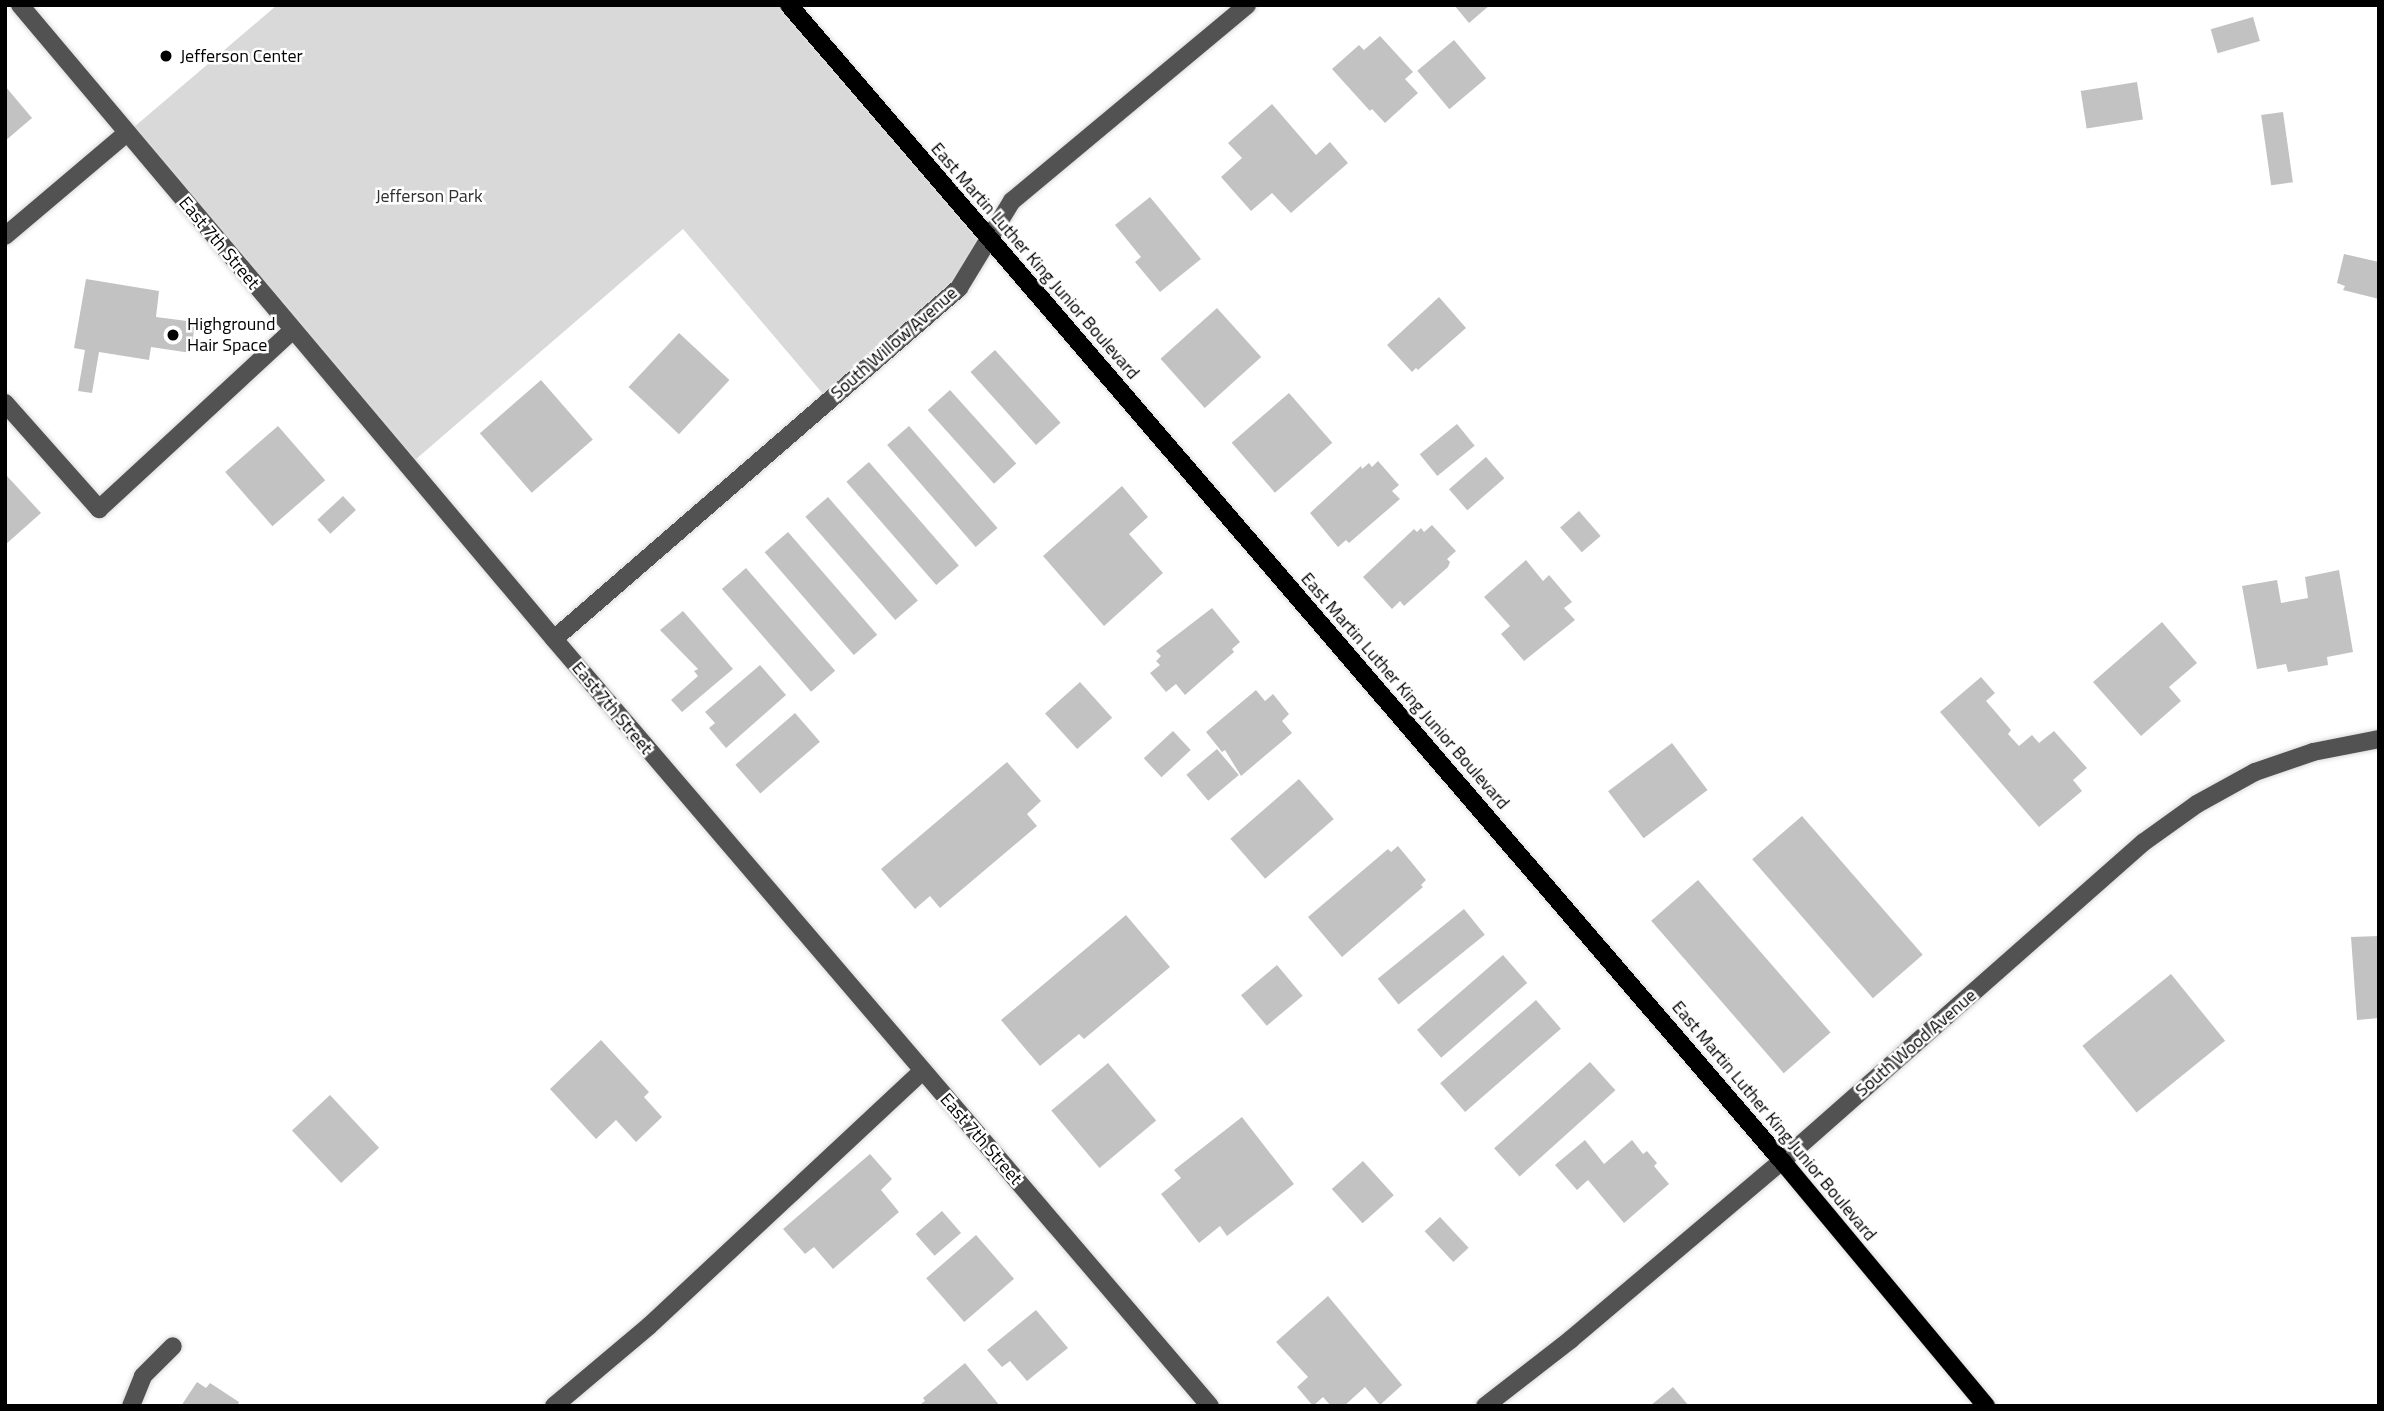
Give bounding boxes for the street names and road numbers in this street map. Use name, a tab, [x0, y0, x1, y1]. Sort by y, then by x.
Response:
street label: East Martin Luther King Junior Boulevard	[926, 138, 1144, 384]
street label: East 7th Street	[174, 192, 264, 294]
street label: South Willow Avenue	[826, 282, 962, 404]
street label: East Martin Luther King Junior Boulevard	[1296, 568, 1514, 814]
street label: East 7th Street	[567, 657, 657, 759]
street label: South Wood Avenue	[1851, 985, 1981, 1101]
street label: East Martin Luther King Junior Boulevard	[1667, 997, 1881, 1245]
street label: East 7th Street	[935, 1089, 1027, 1189]

